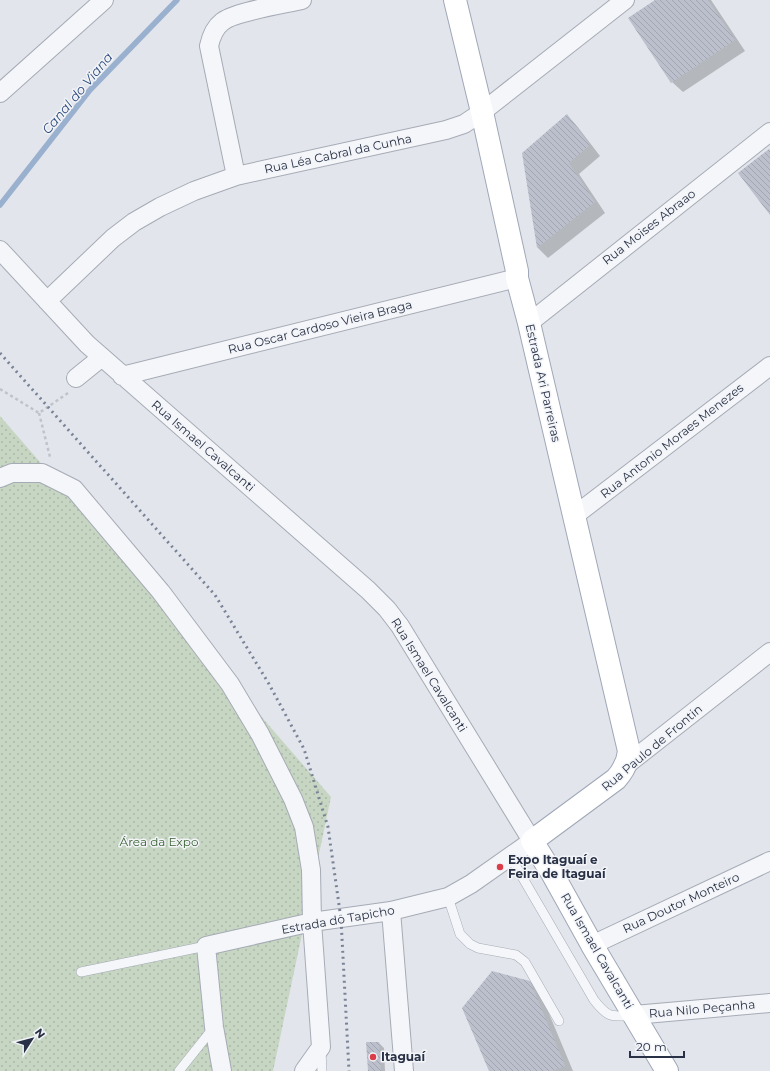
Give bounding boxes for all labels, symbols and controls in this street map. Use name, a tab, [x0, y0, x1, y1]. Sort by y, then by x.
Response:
water label: Canal do Viana	[38, 49, 116, 137]
street label: Rua Léa Cabral da Cunha	[263, 131, 413, 177]
street label: Rua Moises Abraao	[599, 186, 698, 268]
street label: Rua Oscar Cardoso Vieira Braga	[226, 296, 413, 357]
street label: Estrada Ari Parreiras	[523, 322, 564, 444]
street label: Rua Antonio Moraes Menezes	[597, 380, 746, 501]
street label: Rua Ismael Cavalcanti	[149, 397, 258, 495]
street label: Rua Ismael Cavalcanti	[388, 615, 471, 735]
street label: Rua Paulo de Frontin	[598, 701, 705, 794]
park label: Área da Expo	[120, 834, 198, 849]
place label: Expo Itaguaí e Feira de Itaguaí	[508, 852, 607, 881]
marker: Expo Itaguaí e Feira de Itaguaí	[495, 862, 505, 872]
street label: Rua Doutor Monteiro	[620, 869, 742, 936]
street label: Rua Ismael Cavalcanti	[558, 890, 637, 1012]
street label: Estrada do Tapicho	[280, 902, 396, 937]
street label: Rua Nilo Peçanha	[648, 996, 756, 1021]
north arrow	[12, 1019, 52, 1059]
text: N	[32, 1025, 48, 1041]
scale bar	[630, 1033, 684, 1059]
text: 20 m	[636, 1039, 667, 1054]
place label: Itaguaí	[381, 1049, 426, 1064]
marker: Itaguaí	[368, 1052, 378, 1062]

